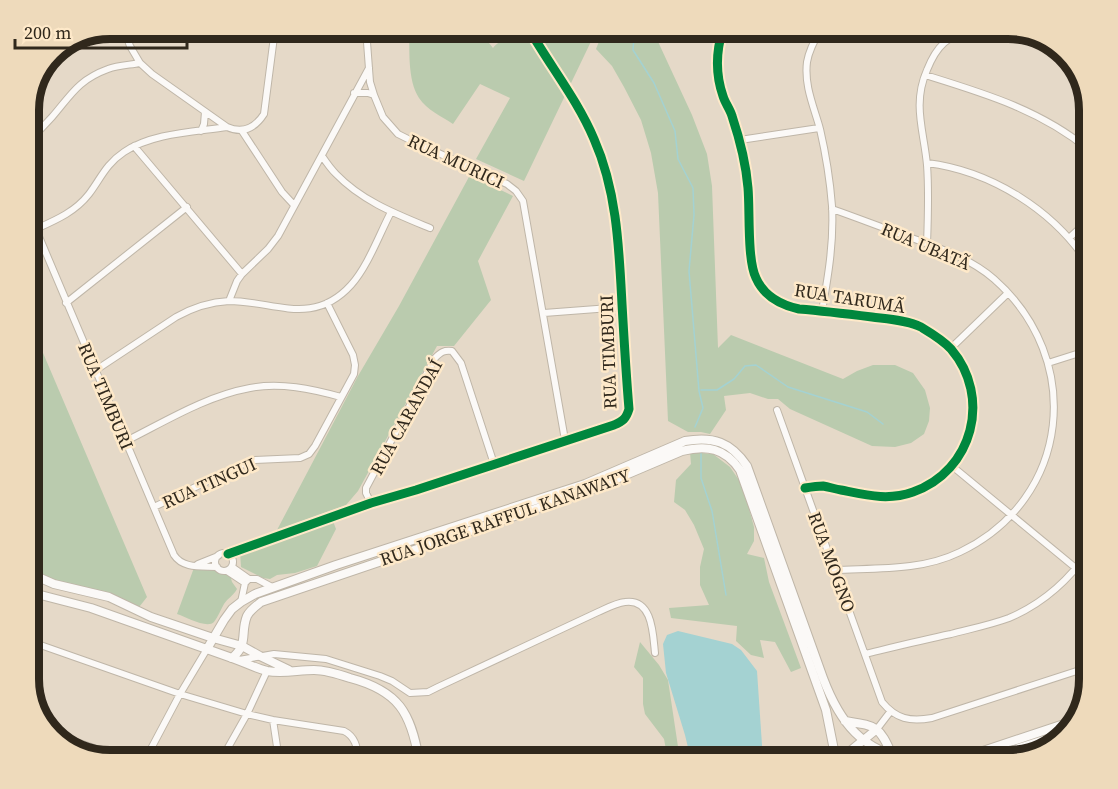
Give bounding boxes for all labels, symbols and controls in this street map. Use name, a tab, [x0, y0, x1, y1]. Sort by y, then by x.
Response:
scale bar	[15, 12, 188, 50]
text: 200 m	[24, 20, 71, 45]
street label: RUA MURICI	[404, 128, 508, 194]
street label: RUA UBATÃ	[877, 216, 975, 276]
street label: RUA TARUMÃ	[793, 277, 907, 319]
street label: RUA TIMBURI	[594, 294, 622, 410]
street label: RUA TIMBURI	[72, 339, 140, 453]
street label: RUA CARANDAÍ	[364, 355, 448, 479]
street label: RUA TINGUI	[158, 451, 260, 515]
street label: RUA JORGE RAFFUL KANAWATY	[376, 462, 634, 572]
street label: RUA MOGNO	[802, 508, 862, 616]

